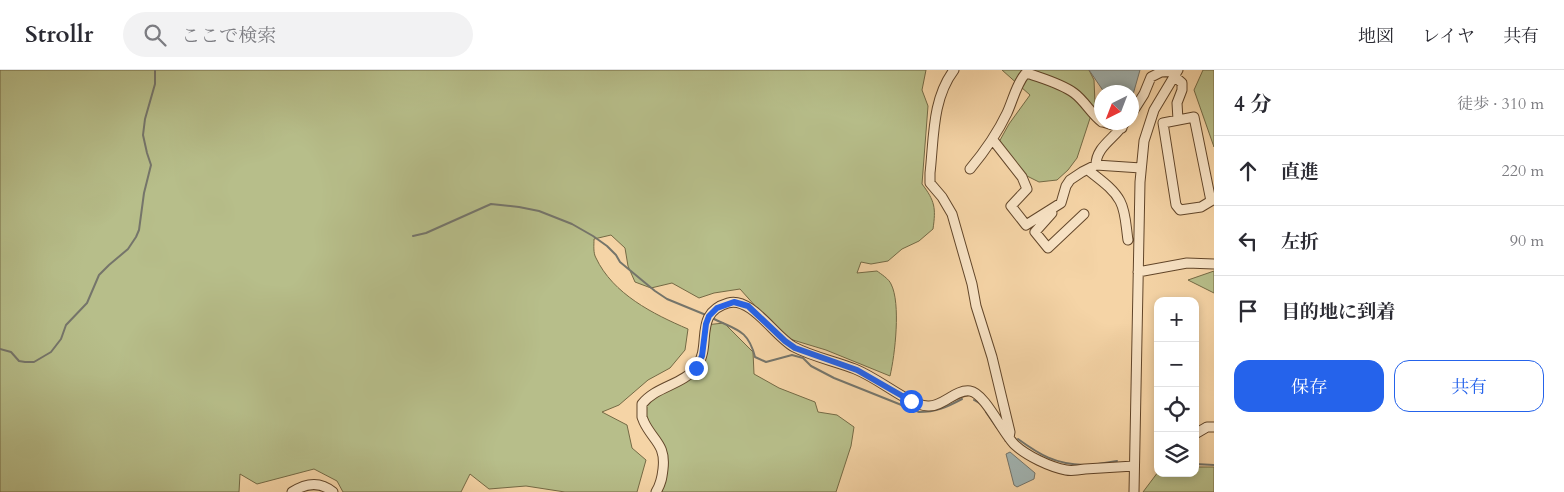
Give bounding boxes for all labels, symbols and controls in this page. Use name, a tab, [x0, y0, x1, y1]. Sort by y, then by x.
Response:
search box	[123, 12, 473, 57]
text: Strollr	[25, 18, 93, 51]
icon: search	[141, 21, 169, 49]
text: ここで検索	[181, 23, 276, 49]
text: 地図	[1358, 24, 1394, 49]
text: レイヤ	[1422, 24, 1475, 49]
text: 共有	[1503, 24, 1539, 49]
north arrow	[1094, 85, 1139, 130]
text: 4 分	[1234, 90, 1271, 119]
text: 徒歩 · 310 m	[1457, 93, 1544, 115]
icon: ahead	[1234, 157, 1262, 185]
text: 直進	[1281, 159, 1319, 185]
text: 220 m	[1502, 160, 1544, 182]
icon: left	[1234, 227, 1262, 255]
text: 左折	[1281, 229, 1319, 255]
text: 90 m	[1510, 230, 1544, 252]
map controls	[1154, 297, 1199, 477]
button: +	[1154, 297, 1199, 342]
icon: arrive	[1234, 297, 1262, 325]
text: 目的地に到着	[1281, 299, 1395, 325]
button: −	[1154, 342, 1199, 387]
route end	[685, 357, 708, 380]
button: 保存	[1234, 360, 1384, 412]
button: 共有	[1394, 360, 1544, 412]
button: locate	[1154, 387, 1199, 432]
route start	[900, 390, 923, 413]
button: layers	[1154, 432, 1199, 477]

